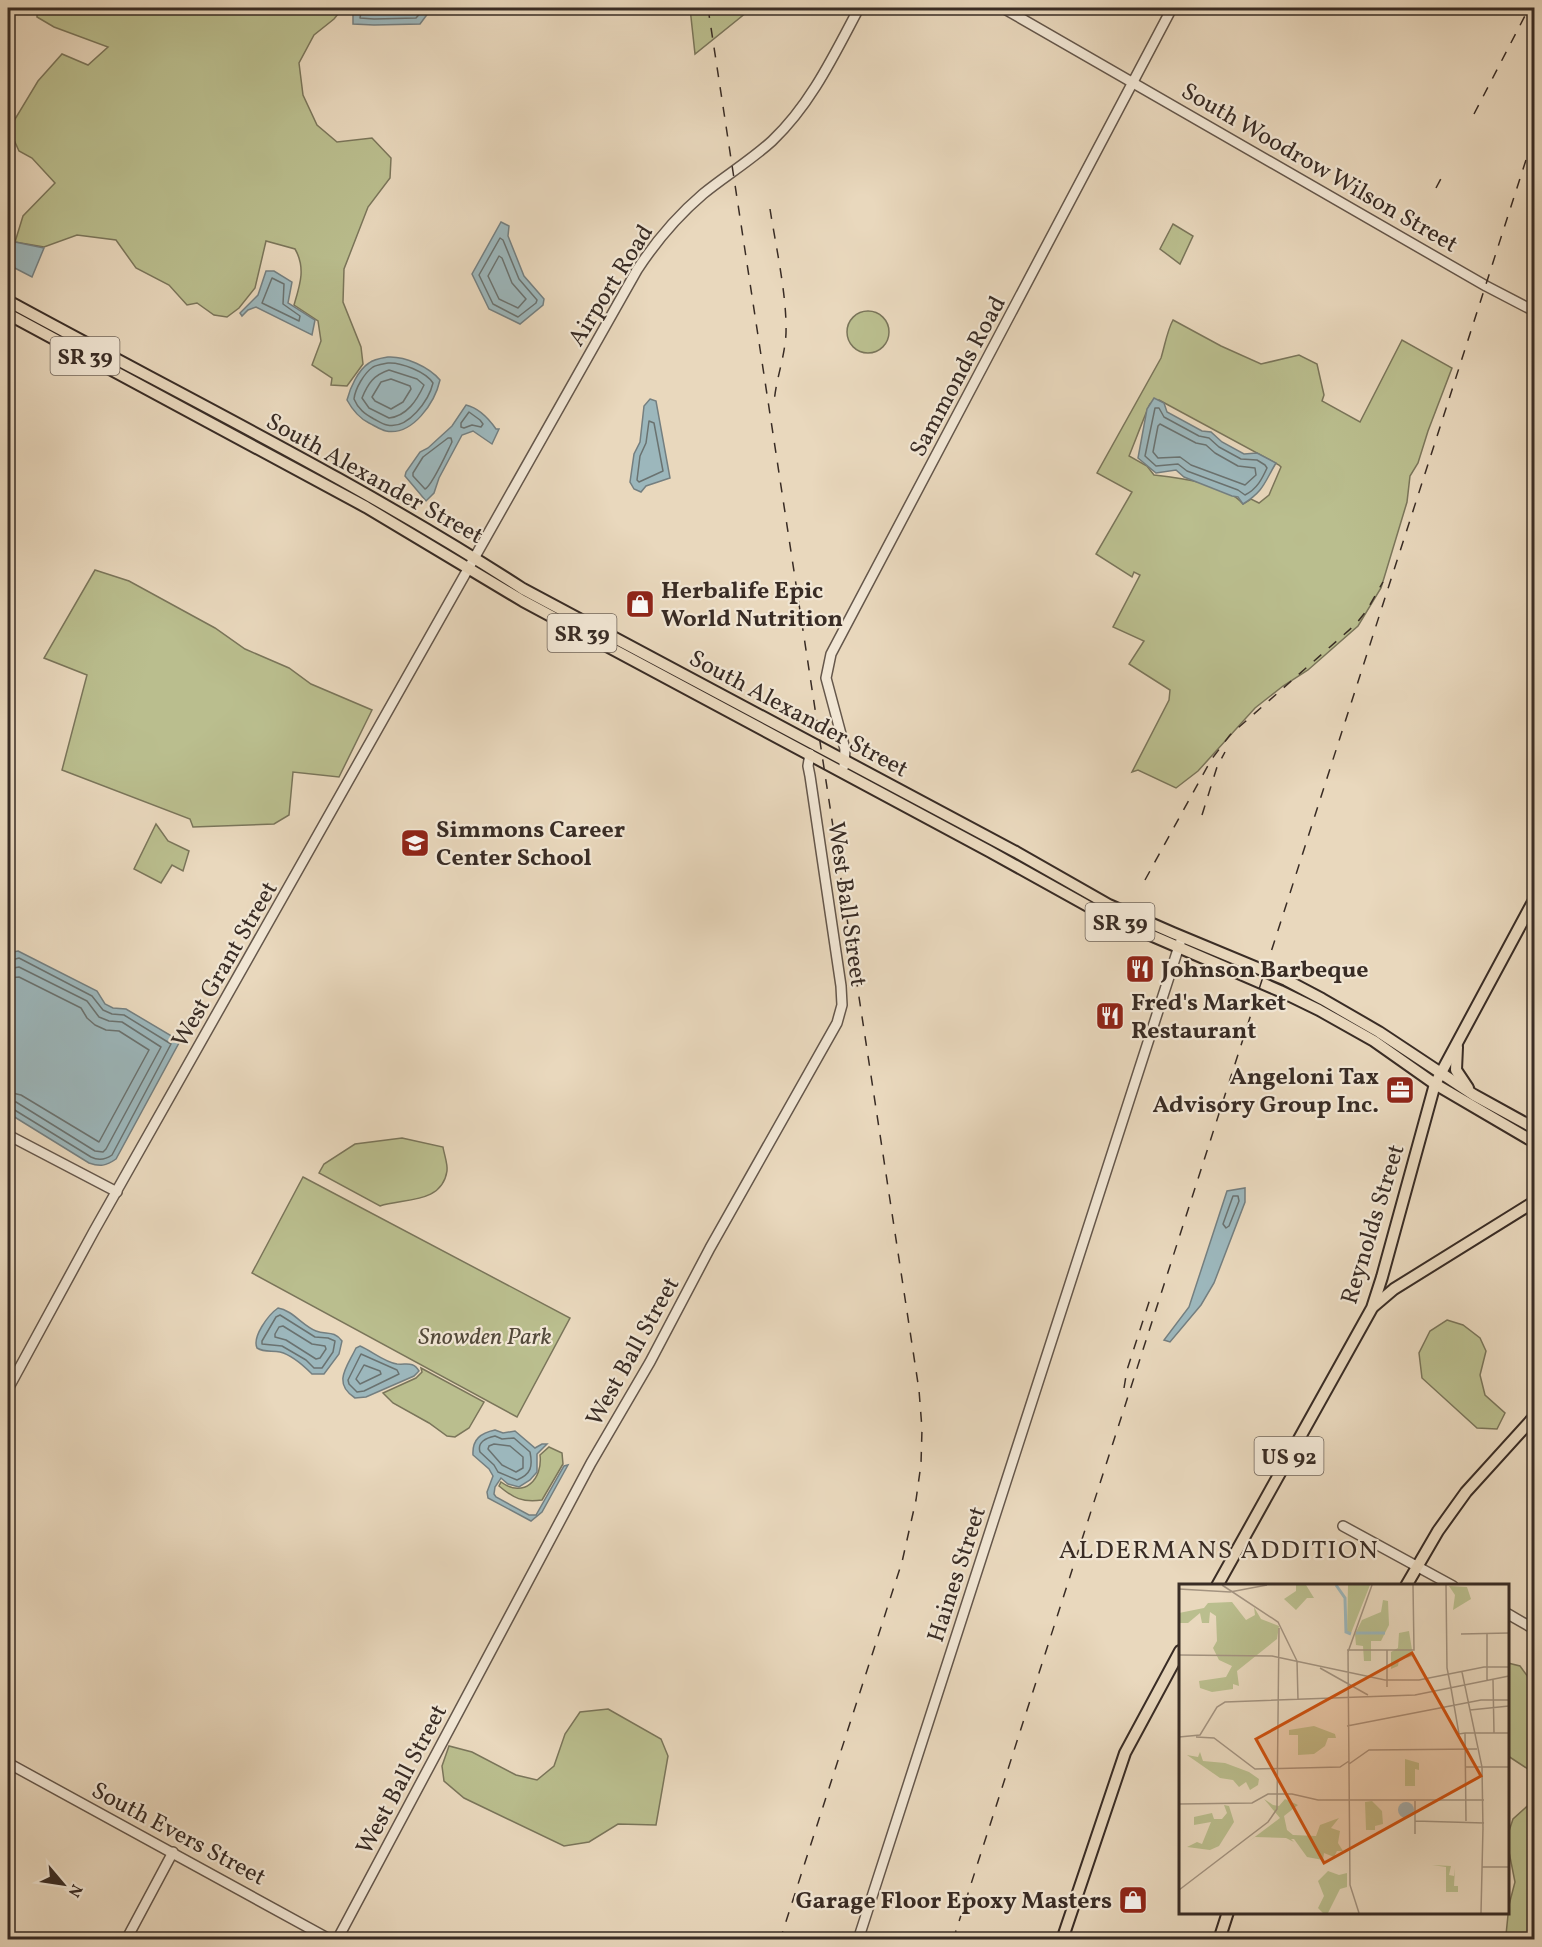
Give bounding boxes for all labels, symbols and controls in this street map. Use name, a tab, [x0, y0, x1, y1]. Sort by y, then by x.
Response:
street label: South Woodrow Wilson Street	[1174, 75, 1464, 262]
street label: Airport Road	[561, 218, 663, 354]
street label: Sammonds Road	[902, 291, 1015, 463]
road number: SR 39	[50, 337, 119, 375]
street label: South Alexander Street	[259, 406, 489, 554]
place label: Herbalife Epic World Nutrition	[661, 575, 843, 637]
shop icon: Herbalife Epic World Nutrition	[624, 588, 656, 620]
road number: SR 39	[548, 614, 616, 652]
street label: South Alexander Street	[682, 642, 914, 787]
place label: Simmons Career Center School	[436, 814, 625, 876]
street label: West Ball Street	[818, 820, 874, 989]
school or university icon: Simmons Career Center School	[399, 827, 431, 859]
street label: West Grant Street	[164, 876, 287, 1054]
road number: SR 39	[1086, 903, 1154, 941]
restaurant icon: Johnson Barbeque	[1124, 953, 1156, 985]
place label: Johnson Barbeque	[1160, 954, 1369, 988]
place label: Fred's Market Restaurant	[1131, 987, 1286, 1049]
restaurant icon: Fred's Market Restaurant	[1094, 1000, 1126, 1032]
place label: Angeloni Tax Advisory Group Inc.	[1153, 1061, 1379, 1123]
office icon: Angeloni Tax Advisory Group Inc.	[1384, 1074, 1416, 1106]
street label: Reynolds Street	[1333, 1140, 1414, 1309]
street label: West Ball Street	[579, 1271, 689, 1433]
park label: Snowden Park	[418, 1321, 552, 1355]
road number: US 92	[1254, 1437, 1324, 1475]
street label: Haines Street	[920, 1502, 996, 1647]
district label: ALDERMANS ADDITION	[1059, 1533, 1379, 1569]
inset map	[1179, 1584, 1509, 1914]
street label: West Ball Street	[349, 1699, 457, 1861]
street label: South Evers Street	[85, 1774, 271, 1895]
north arrow	[33, 1854, 93, 1914]
text: N	[62, 1880, 87, 1901]
shop icon: Garage Floor Epoxy Masters	[1117, 1884, 1149, 1916]
place label: Garage Floor Epoxy Masters	[795, 1885, 1112, 1919]

